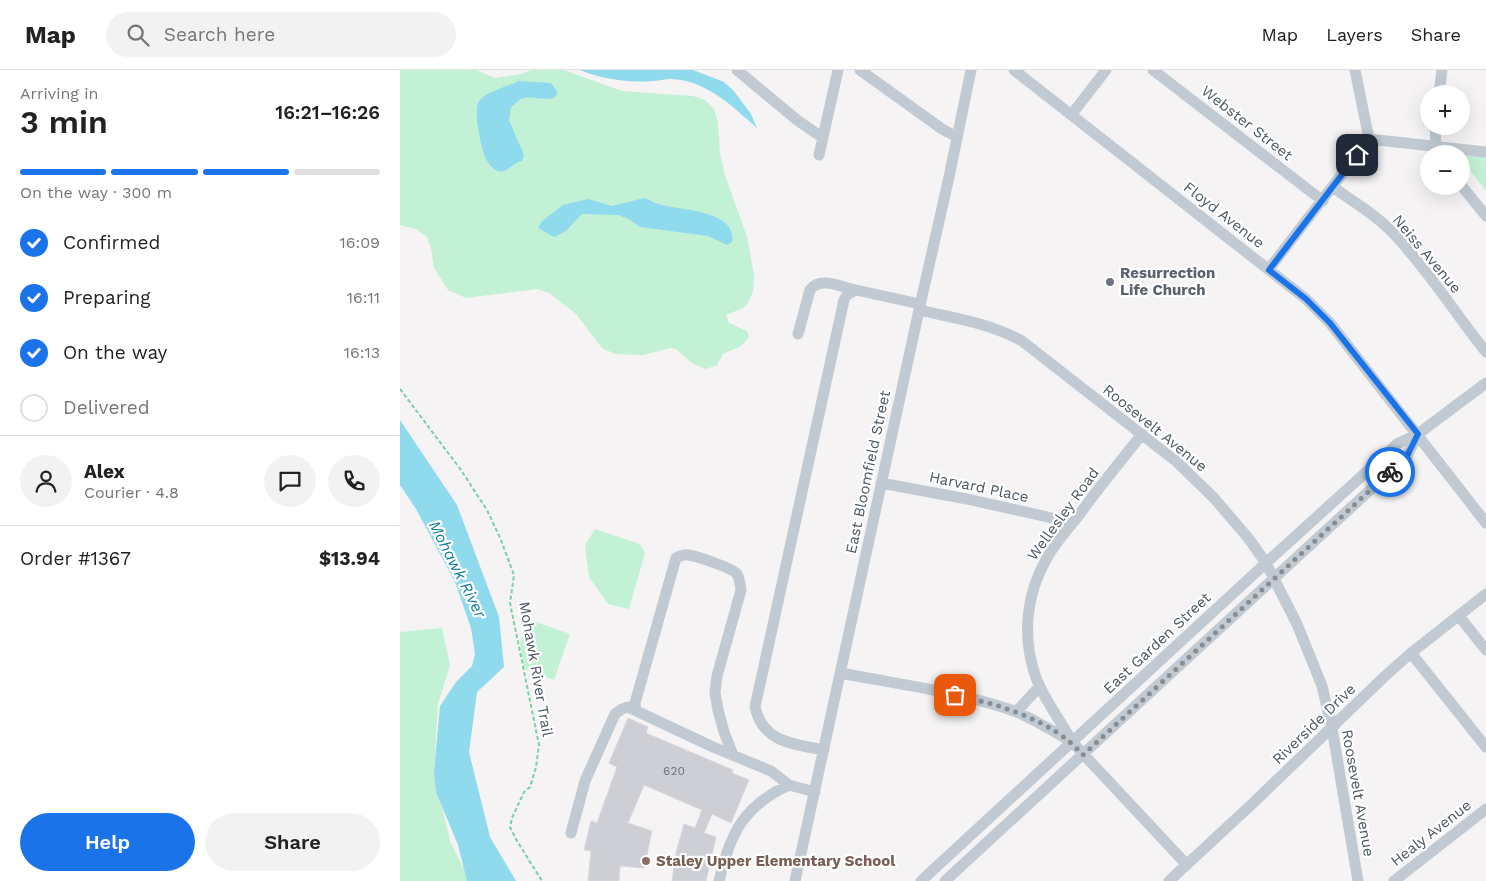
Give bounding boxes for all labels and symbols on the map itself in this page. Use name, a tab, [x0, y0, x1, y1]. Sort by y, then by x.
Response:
street label: Webster Street	[1198, 82, 1297, 165]
pin	[1336, 134, 1378, 176]
street label: Floyd Avenue	[1180, 178, 1268, 252]
street label: Neiss Avenue	[1389, 211, 1465, 297]
place label: Resurrection Life Church	[1120, 264, 1215, 299]
marker: Resurrection Life Church	[1104, 276, 1116, 288]
street label: Roosevelt Avenue	[1099, 381, 1211, 475]
street label: East Bloomfield Street	[842, 388, 894, 555]
courier	[1365, 447, 1415, 497]
street label: Wellesley Road	[1023, 464, 1103, 564]
street label: Harvard Place	[928, 468, 1030, 506]
water label: Mohawk River	[425, 517, 491, 622]
street label: East Garden Street	[1100, 588, 1215, 697]
street label: Mohawk River Trail	[515, 600, 557, 738]
pin	[934, 674, 976, 716]
street label: Riverside Drive	[1269, 680, 1359, 768]
street label: Roosevelt Avenue	[1338, 728, 1378, 858]
house number: 620	[663, 764, 685, 778]
street label: Healy Avenue	[1387, 796, 1475, 870]
place label: Staley Upper Elementary School	[656, 852, 895, 870]
marker: Staley Upper Elementary School	[640, 855, 652, 867]

